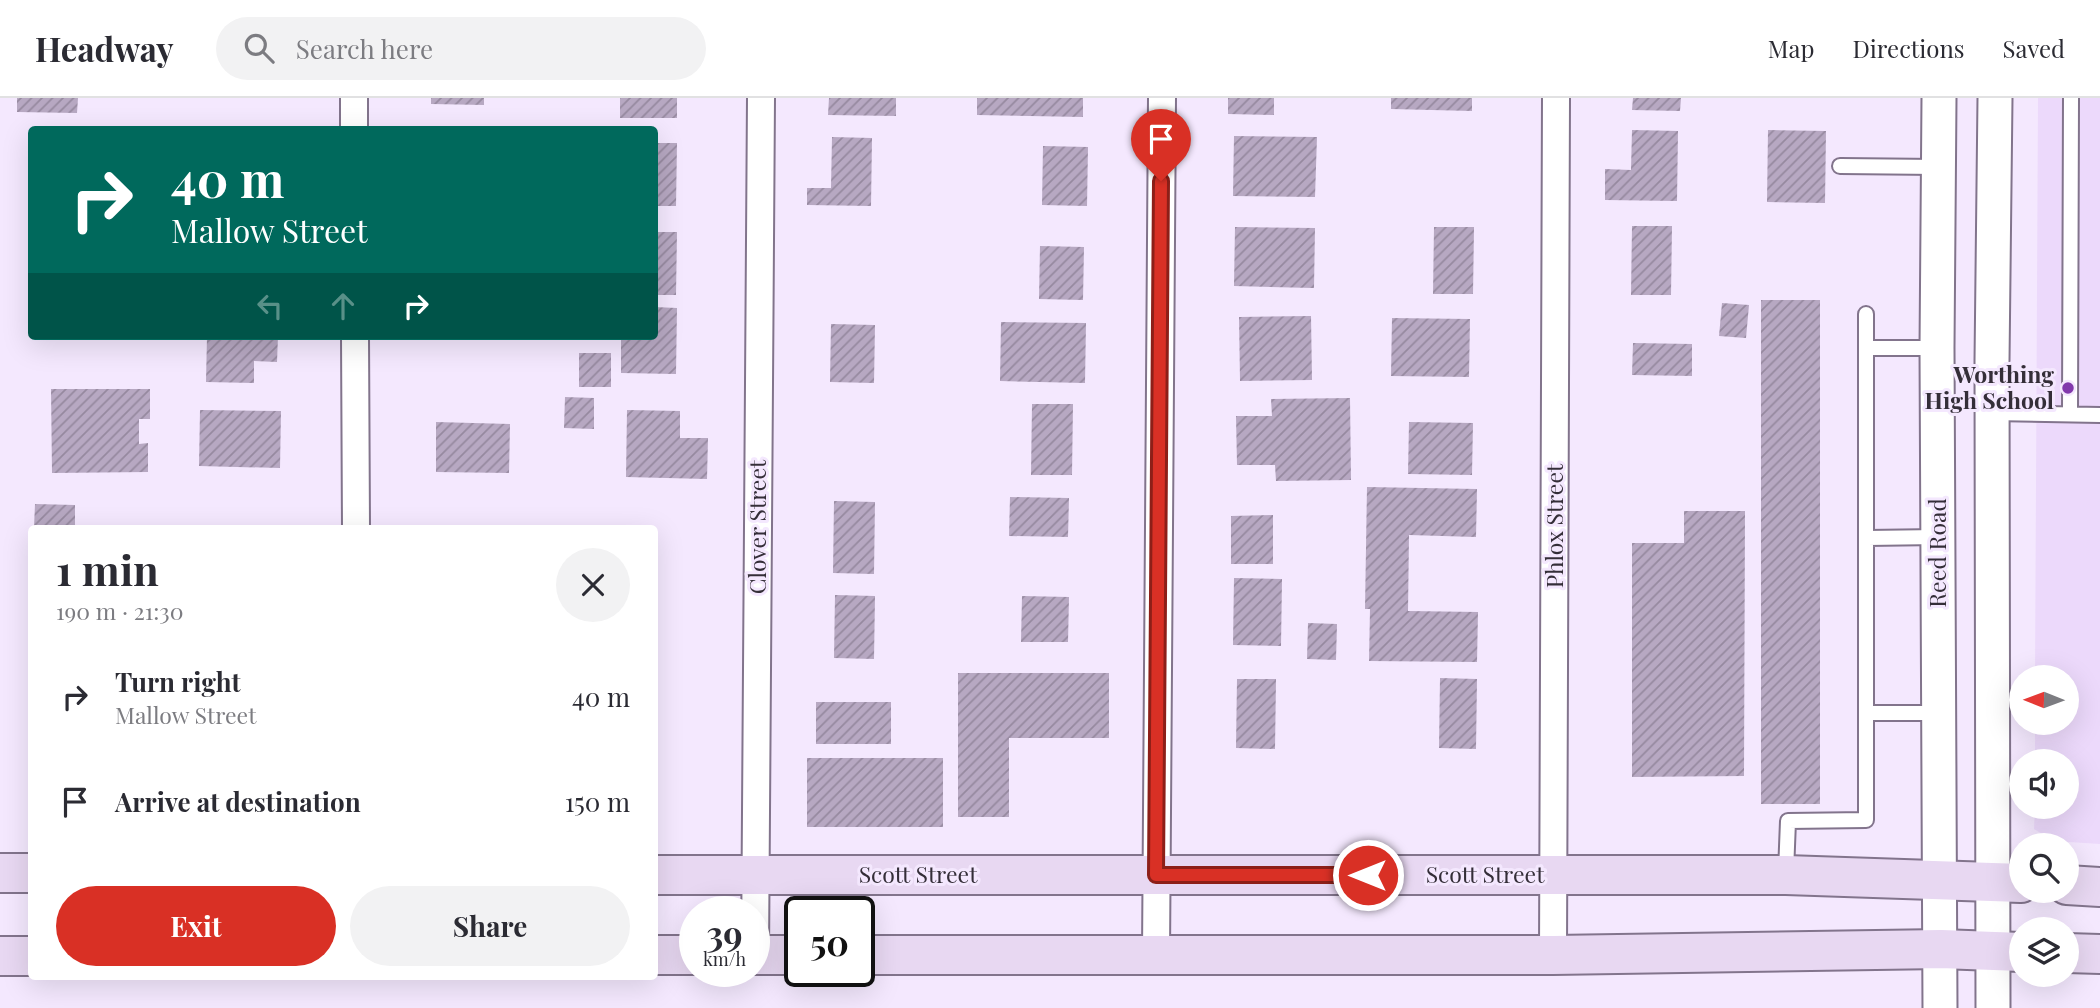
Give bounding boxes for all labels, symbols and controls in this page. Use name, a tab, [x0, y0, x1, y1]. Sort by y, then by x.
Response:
search box	[216, 17, 706, 80]
text: Headway	[35, 26, 174, 70]
icon: search	[240, 29, 278, 67]
text: Search here	[296, 31, 433, 66]
text: Map	[1768, 32, 1814, 64]
text: Directions	[1852, 32, 1965, 64]
text: Saved	[2003, 32, 2065, 64]
pin	[1131, 109, 1191, 181]
icon: arrive	[1142, 120, 1180, 158]
text: 40 m	[171, 145, 284, 210]
icon: right	[56, 154, 147, 245]
text: Mallow Street	[171, 208, 368, 251]
icon: left	[251, 287, 289, 325]
icon: ahead	[324, 287, 362, 325]
icon: right	[397, 287, 435, 325]
place label: Worthing High School	[1925, 358, 2054, 415]
marker: Worthing High School	[2060, 380, 2076, 396]
street label: Clover Street	[741, 459, 772, 594]
street label: Phlox Street	[1538, 463, 1569, 588]
street label: Reed Road	[1921, 498, 1952, 608]
text: 1 min	[56, 541, 159, 597]
button: close	[556, 548, 630, 622]
text: 190 m · 21:30	[56, 595, 184, 626]
text: Turn right	[115, 664, 241, 699]
north arrow	[2009, 665, 2079, 735]
map controls	[2009, 665, 2079, 987]
icon: right	[56, 678, 94, 716]
text: 40 m	[572, 679, 630, 714]
text: Mallow Street	[115, 699, 256, 730]
button: sound	[2009, 749, 2079, 819]
icon: arrive	[56, 783, 94, 821]
text: Arrive at destination	[115, 784, 361, 819]
text: 150 m	[565, 784, 630, 819]
button: search	[2009, 833, 2079, 903]
position arrow	[1331, 838, 1405, 912]
street label: Scott Street	[859, 858, 978, 889]
street label: Scott Street	[1426, 858, 1545, 889]
button: Exit	[56, 886, 336, 966]
button: Share	[350, 886, 630, 966]
speed limit sign: 50	[784, 896, 875, 987]
text: 39	[706, 909, 743, 956]
button: layers	[2009, 917, 2079, 987]
text: km/h	[703, 947, 746, 971]

